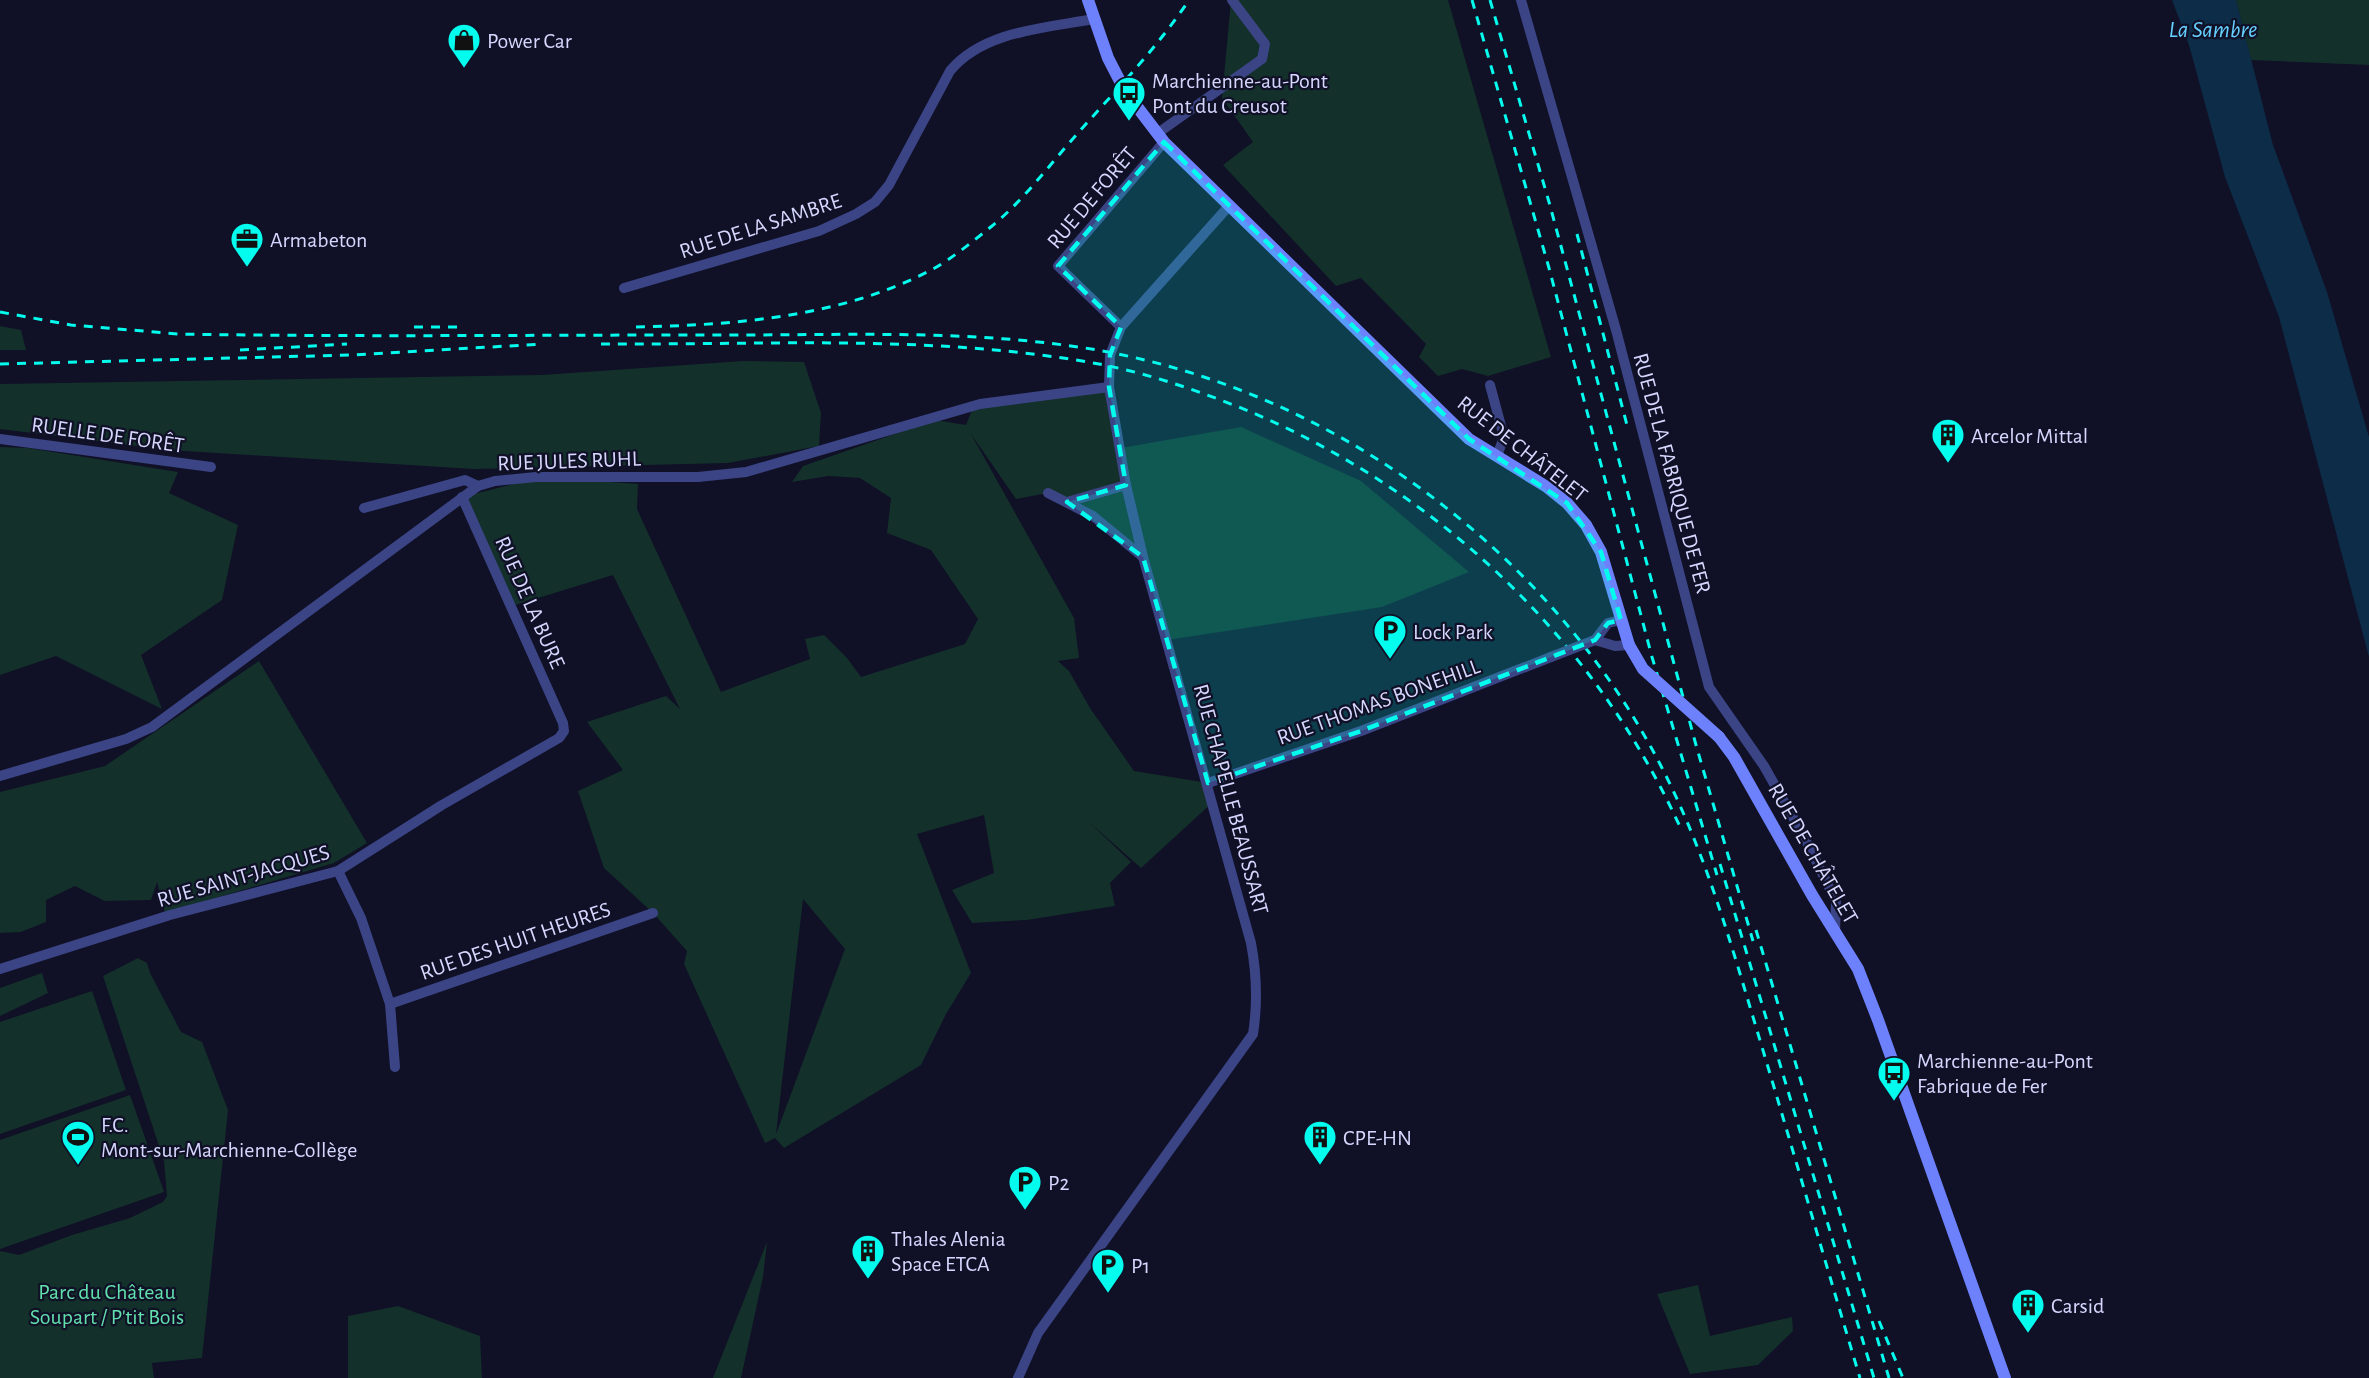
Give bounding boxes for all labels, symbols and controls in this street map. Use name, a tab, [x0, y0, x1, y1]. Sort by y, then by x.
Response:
water label: La Sambre	[2169, 18, 2257, 42]
shop icon: Power Car	[446, 22, 482, 69]
place label: Power Car	[487, 30, 572, 52]
place label: Marchienne-au-Pont Pont du Creusot	[1152, 70, 1328, 117]
bus stop icon: Marchienne-au-Pont Pont du Creusot	[1111, 75, 1147, 122]
street label: RUE DE FORÊT	[1042, 142, 1141, 253]
street label: RUE DE LA SAMBRE	[677, 189, 844, 262]
office icon: Armabeton	[229, 221, 265, 268]
place label: Armabeton	[270, 229, 367, 251]
street label: RUE DE LA FABRIQUE DE FER	[1629, 351, 1715, 596]
street label: RUE DE CHÂTELET	[1453, 391, 1592, 506]
street label: RUELLE DE FORÊT	[30, 412, 186, 457]
building icon: Arcelor Mittal	[1930, 417, 1966, 464]
place label: Arcelor Mittal	[1971, 425, 2088, 447]
street label: RUE JULES RUHL	[497, 447, 642, 475]
street label: RUE DE LA BURE	[491, 533, 569, 672]
parking icon: Lock Park	[1372, 613, 1408, 660]
place label: Lock Park	[1413, 621, 1493, 643]
street label: RUE THOMAS BONEHILL	[1274, 655, 1483, 749]
street label: RUE CHAPELLE BEAUSSART	[1190, 682, 1272, 917]
street label: RUE DE CHÂTELET	[1764, 779, 1863, 928]
street label: RUE SAINT-JACQUES	[155, 841, 332, 911]
street label: RUE DES HUIT HEURES	[417, 898, 613, 984]
place label: Marchienne-au-Pont Fabrique de Fer	[1917, 1050, 2093, 1097]
bus stop icon: Marchienne-au-Pont Fabrique de Fer	[1876, 1055, 1912, 1102]
place label: F.C. Mont-sur-Marchienne-Collège	[101, 1114, 357, 1161]
sports icon: F.C. Mont-sur-Marchienne-Collège	[60, 1119, 96, 1166]
building icon: CPE-HN	[1302, 1119, 1338, 1166]
place label: CPE-HN	[1343, 1127, 1412, 1149]
parking icon: P2	[1007, 1164, 1043, 1211]
place label: P2	[1048, 1172, 1069, 1194]
place label: Thales Alenia Space ETCA	[891, 1228, 1006, 1275]
building icon: Thales Alenia Space ETCA	[850, 1233, 886, 1280]
parking icon: P1	[1090, 1247, 1126, 1294]
place label: P1	[1131, 1255, 1150, 1277]
park label: Parc du Château Soupart / P'tit Bois	[30, 1281, 184, 1328]
building icon: Carsid	[2010, 1287, 2046, 1334]
place label: Carsid	[2051, 1295, 2104, 1317]

